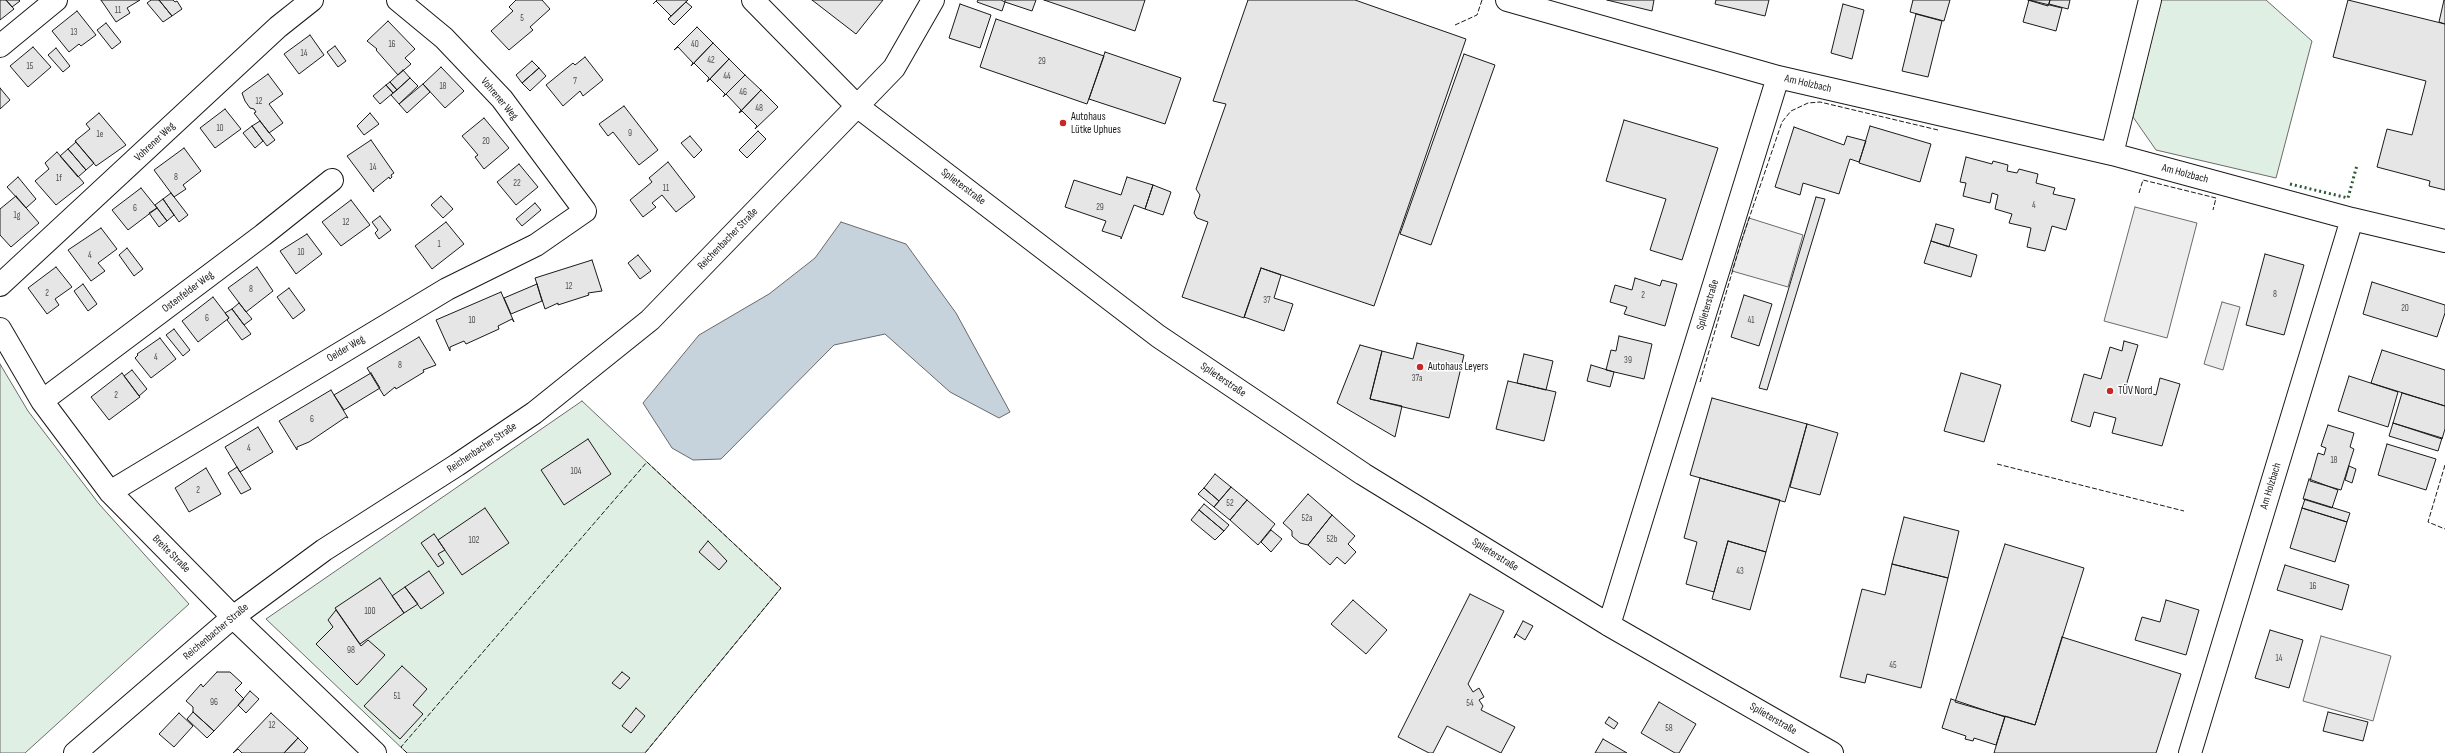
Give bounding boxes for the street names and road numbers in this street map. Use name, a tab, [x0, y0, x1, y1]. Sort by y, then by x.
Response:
street label: Am Holzbach	[1783, 72, 1833, 96]
street label: Vohrener Weg	[478, 75, 520, 123]
street label: Vohrener Weg	[132, 120, 178, 164]
street label: Am Holzbach	[2160, 161, 2210, 187]
street label: Splieterstraße	[938, 166, 988, 208]
street label: Reichenbacher Straße	[695, 205, 761, 273]
street label: Ostenfelder Weg	[160, 268, 216, 316]
street label: Splieterstraße	[1694, 278, 1722, 332]
street label: Oelder Weg	[325, 333, 367, 365]
street label: Splieterstraße	[1198, 360, 1248, 400]
street label: Reichenbacher Straße	[445, 420, 519, 476]
street label: Am Holzbach	[2258, 461, 2284, 511]
street label: Breite Straße	[149, 532, 193, 576]
street label: Splieterstraße	[1469, 536, 1521, 574]
street label: Reichenbacher Straße	[181, 601, 251, 663]
street label: Splieterstraße	[1747, 700, 1799, 738]

